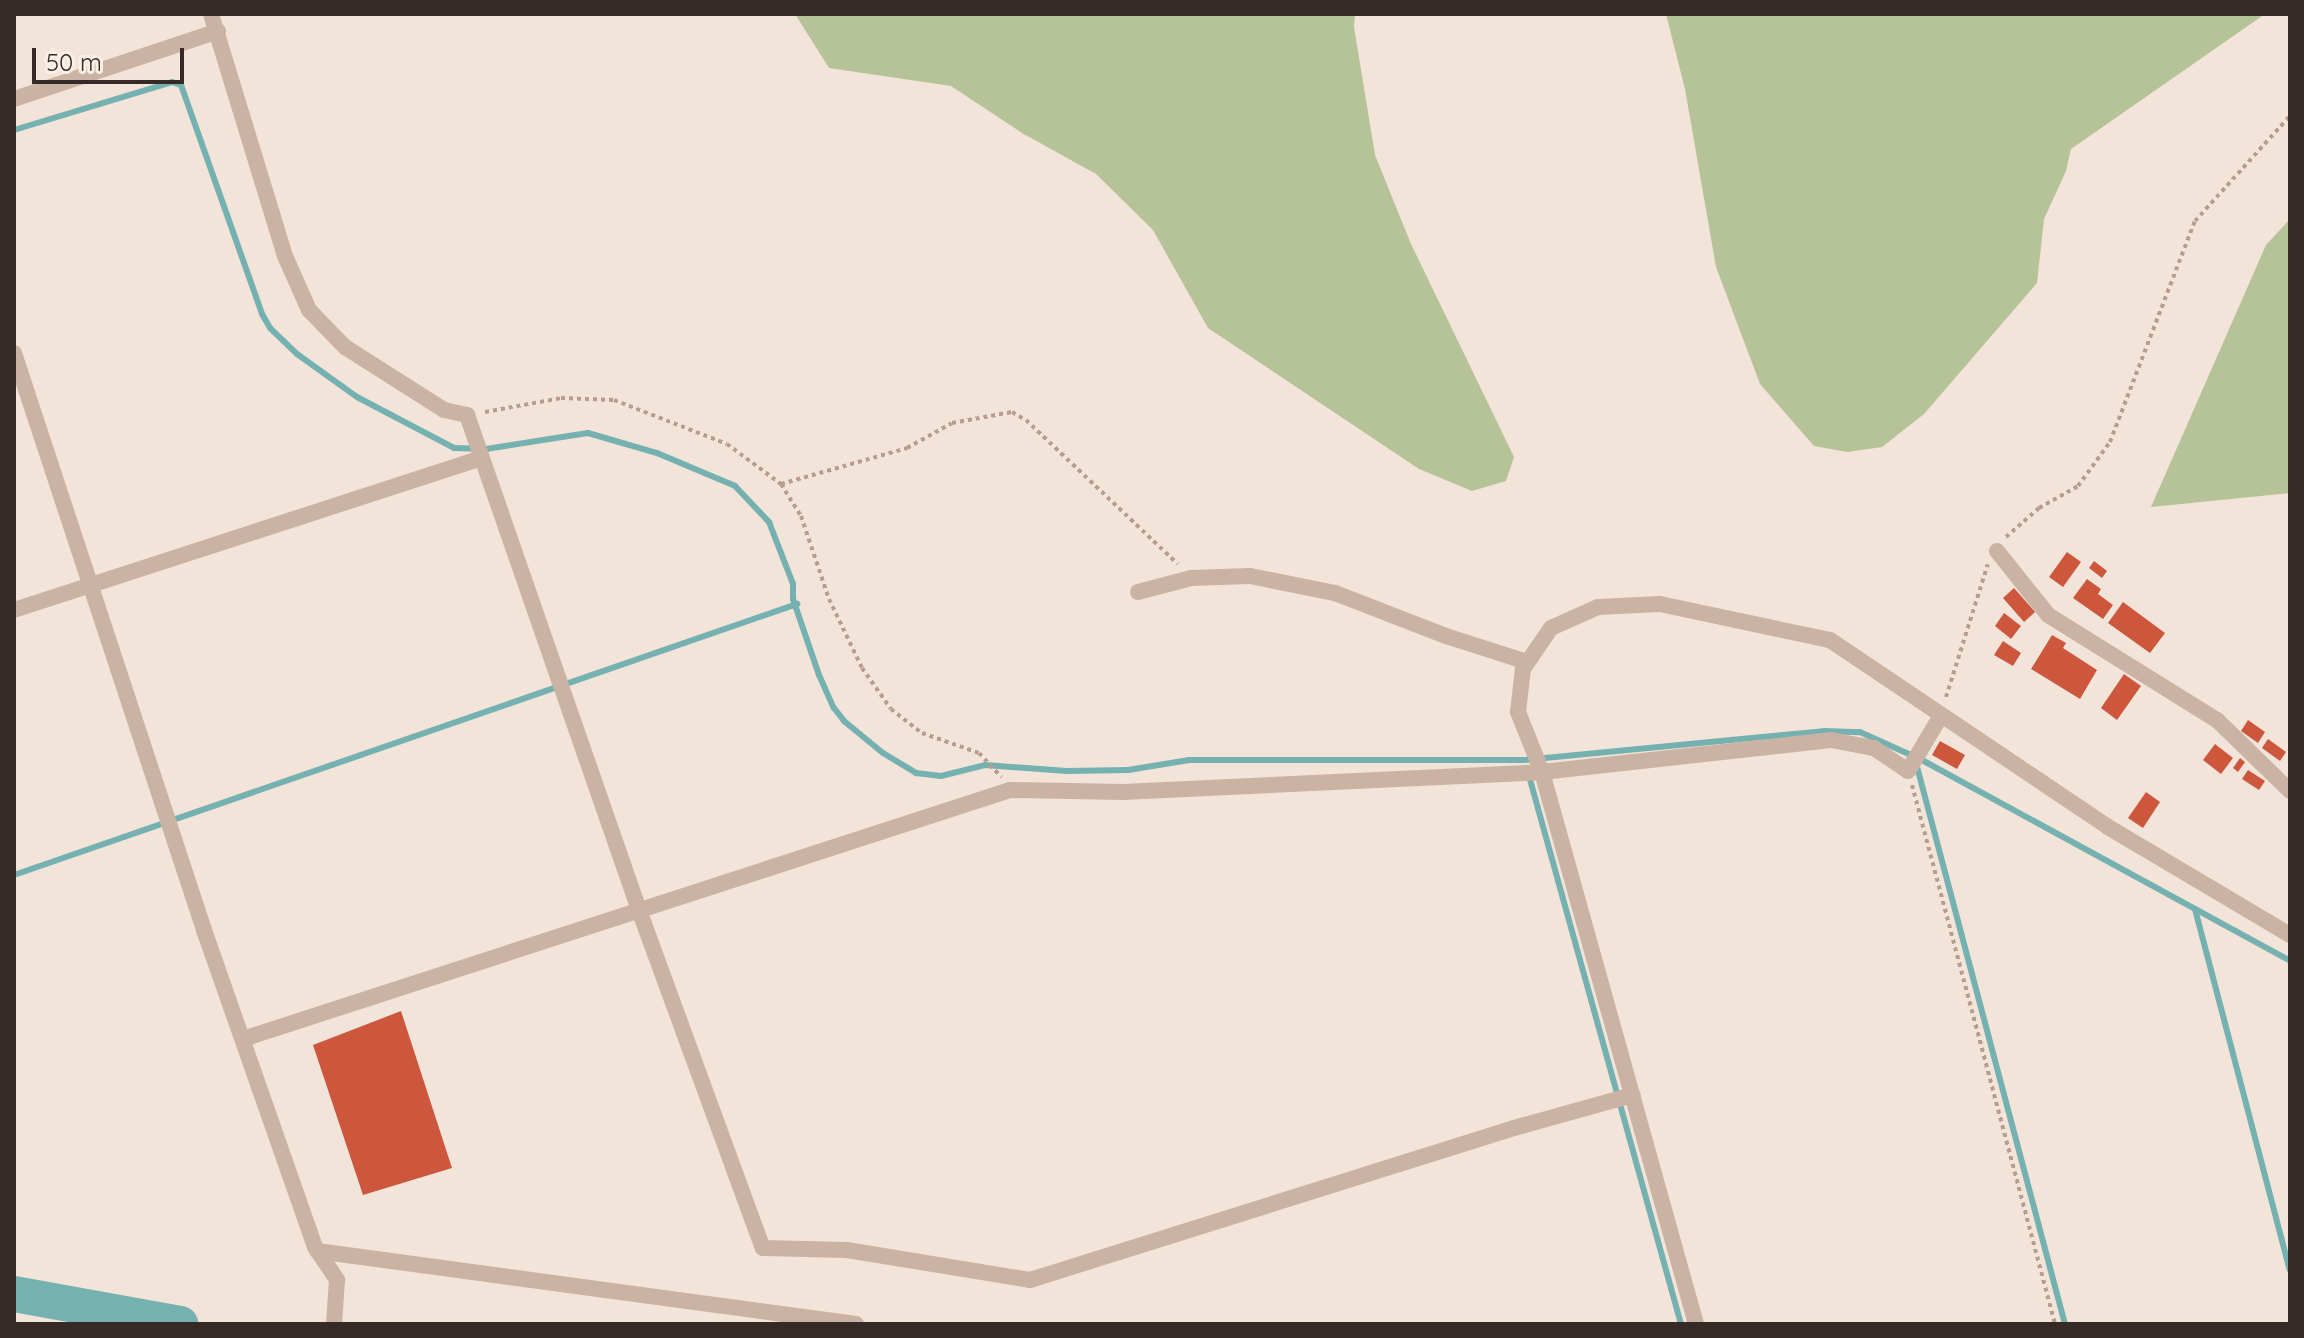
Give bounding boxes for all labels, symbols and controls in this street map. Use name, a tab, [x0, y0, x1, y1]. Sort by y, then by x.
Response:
scale bar	[36, 32, 188, 82]
text: 50 m	[46, 47, 102, 77]

